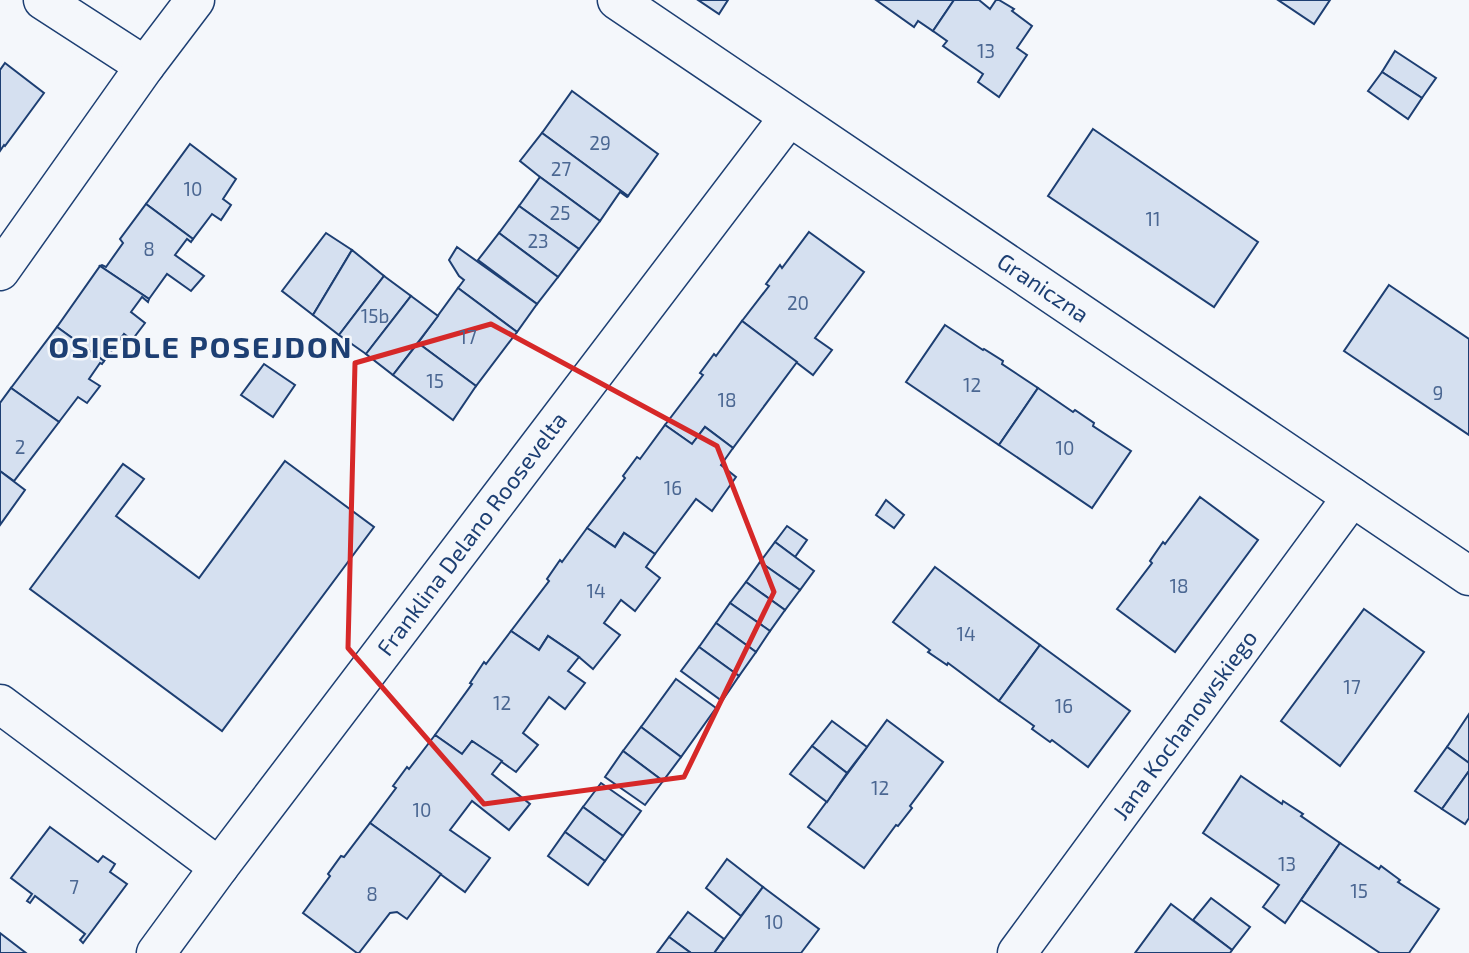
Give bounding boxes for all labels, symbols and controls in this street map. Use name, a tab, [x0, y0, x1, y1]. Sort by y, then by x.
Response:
house number: 13	[977, 39, 995, 62]
house number: 29	[589, 131, 611, 154]
house number: 27	[551, 157, 571, 180]
house number: 10	[183, 177, 203, 200]
house number: 25	[550, 201, 570, 224]
house number: 11	[1145, 207, 1161, 230]
house number: 23	[527, 229, 549, 252]
house number: 8	[143, 237, 155, 260]
street label: Graniczna	[992, 246, 1095, 328]
house number: 20	[787, 291, 809, 314]
house number: 15b	[361, 304, 389, 327]
house number: 17	[459, 325, 477, 348]
district label: OSIEDLE POSEJDON	[49, 328, 353, 364]
house number: 15	[426, 369, 444, 392]
house number: 12	[963, 373, 981, 396]
house number: 9	[1433, 381, 1443, 404]
house number: 18	[717, 388, 737, 411]
street label: Franklina Delano Roosevelta	[370, 406, 572, 661]
house number: 2	[15, 435, 25, 458]
house number: 10	[1055, 436, 1075, 459]
house number: 16	[664, 476, 682, 499]
house number: 18	[1169, 574, 1189, 597]
house number: 14	[586, 579, 606, 602]
house number: 14	[956, 622, 976, 645]
street label: Jana Kochanowskiego	[1106, 624, 1262, 825]
house number: 17	[1343, 675, 1361, 698]
house number: 12	[493, 691, 511, 714]
house number: 16	[1055, 694, 1073, 717]
house number: 12	[871, 776, 889, 799]
house number: 10	[412, 798, 432, 821]
house number: 13	[1278, 852, 1296, 875]
house number: 7	[69, 875, 79, 898]
house number: 15	[1350, 879, 1368, 902]
house number: 8	[366, 882, 378, 905]
house number: 10	[764, 910, 784, 933]

